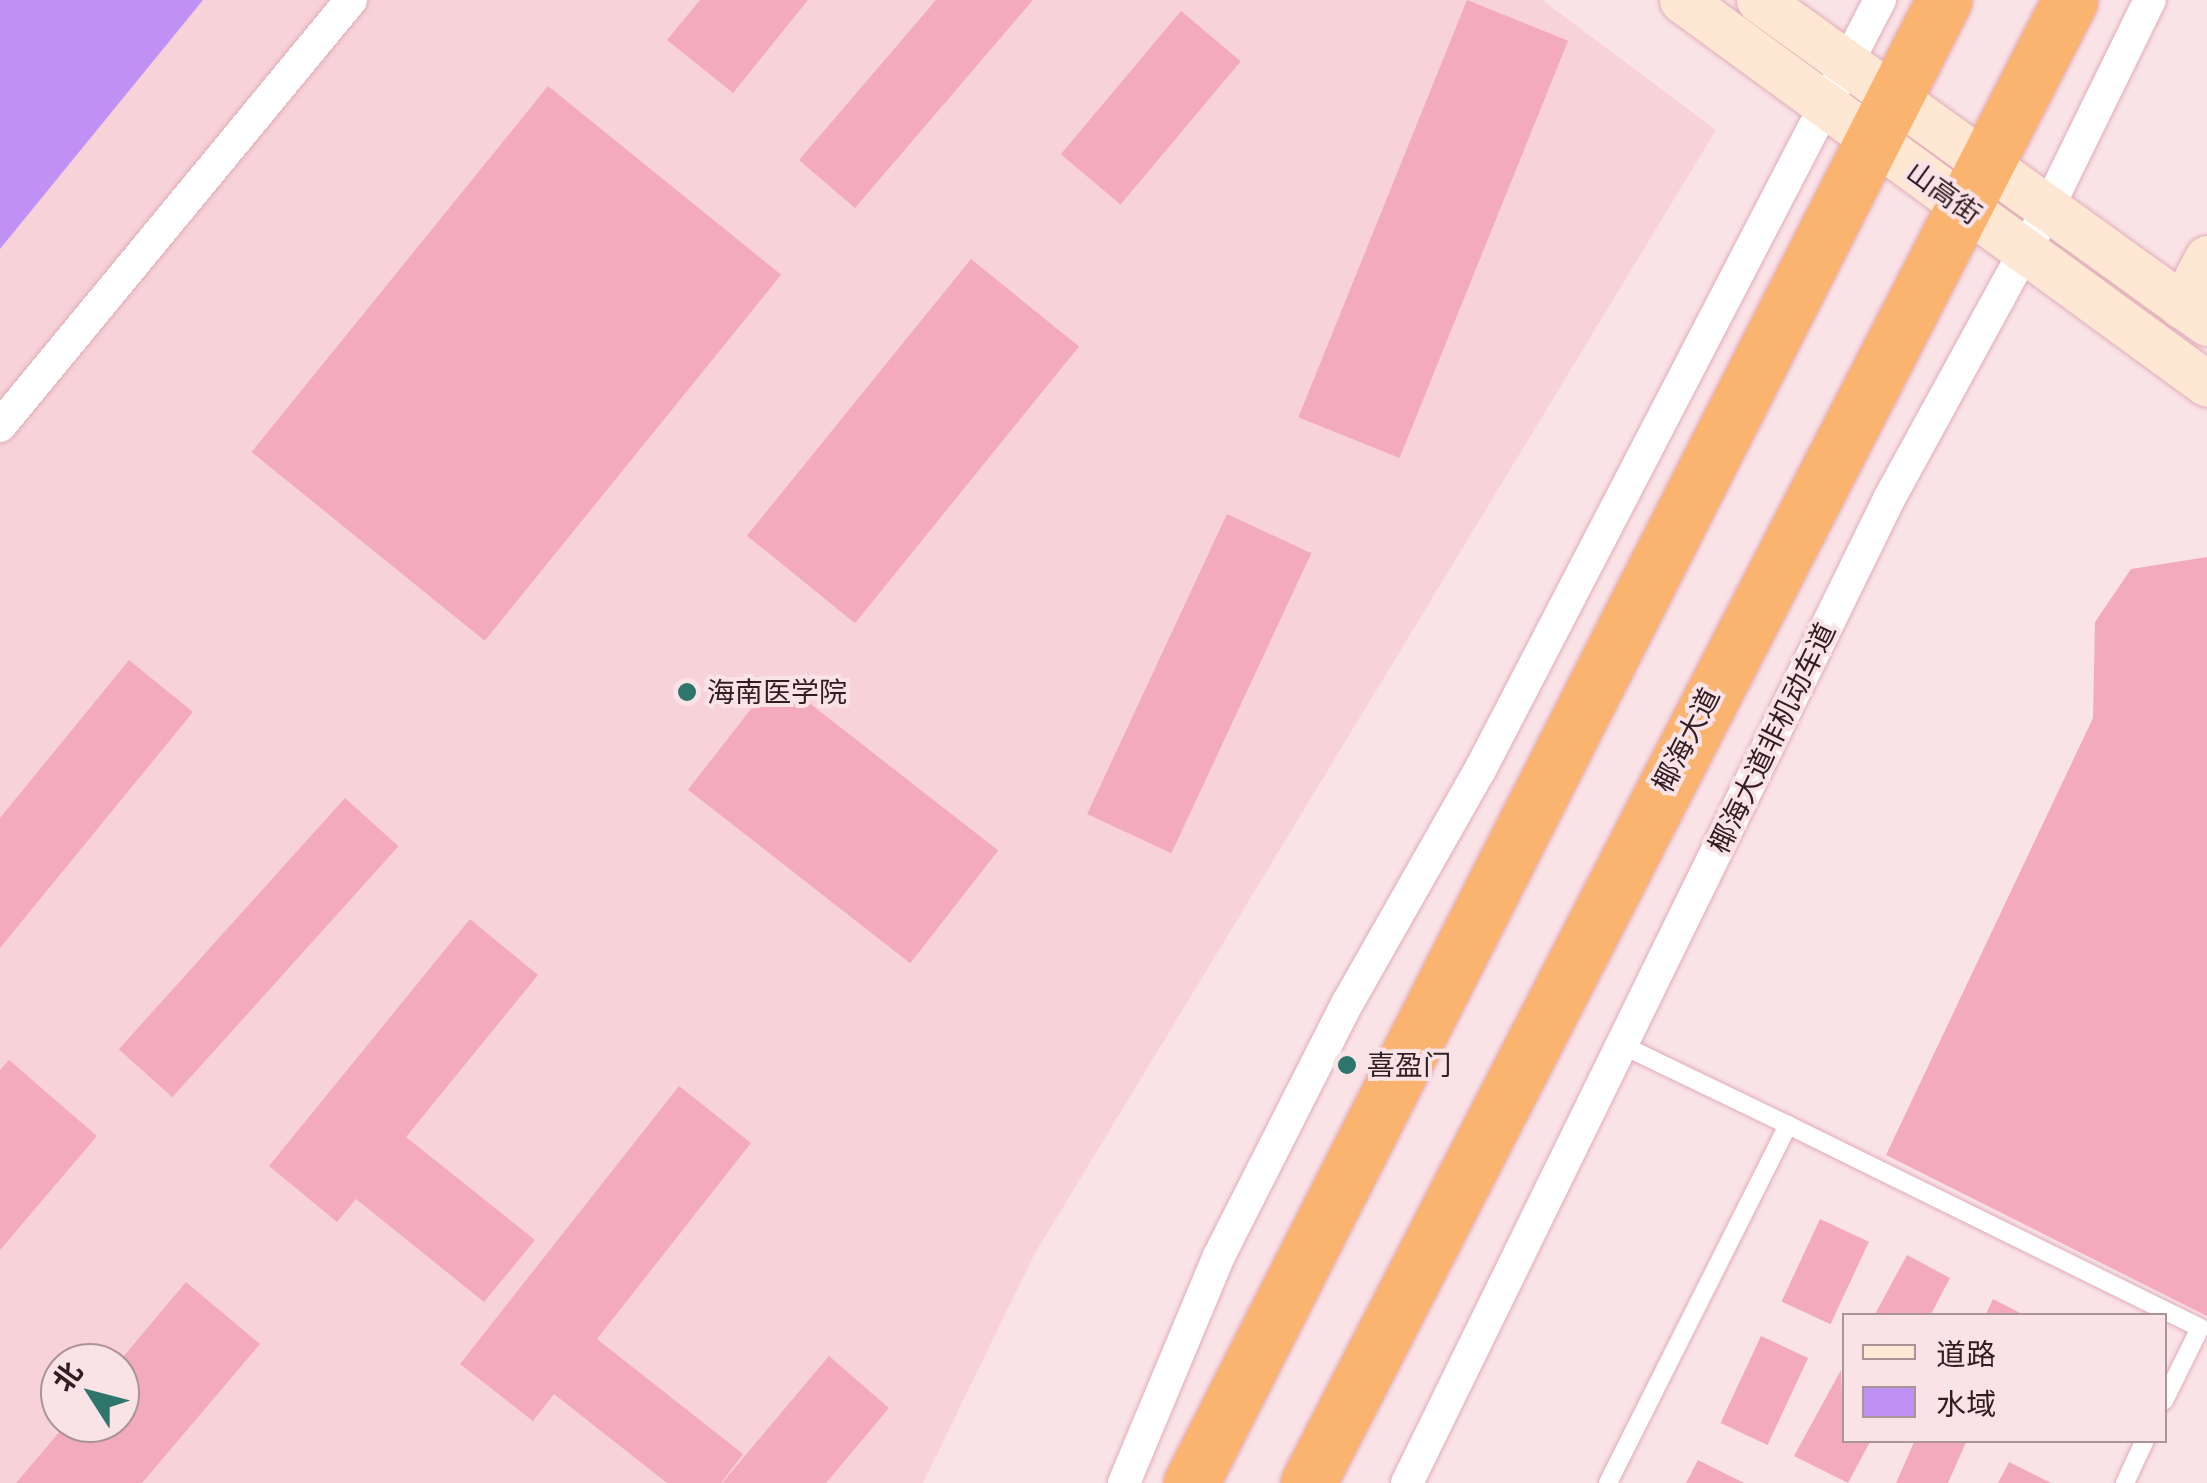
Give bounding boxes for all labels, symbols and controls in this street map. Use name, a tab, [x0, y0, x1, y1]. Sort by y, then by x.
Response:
street label: 山高街	[1900, 155, 1988, 231]
street label: 椰海大道非机动车道	[1702, 617, 1842, 859]
place label: 海南医学院	[707, 675, 847, 709]
marker: 海南医学院	[676, 681, 698, 703]
street label: 椰海大道	[1646, 682, 1726, 798]
place label: 喜盈门	[1367, 1048, 1451, 1082]
marker: 喜盈门	[1336, 1054, 1358, 1076]
legend	[1842, 1313, 2167, 1443]
text: 道路	[1936, 1336, 1996, 1373]
north arrow	[40, 1343, 140, 1443]
text: 北	[45, 1355, 89, 1398]
text: 水域	[1936, 1386, 1996, 1423]

